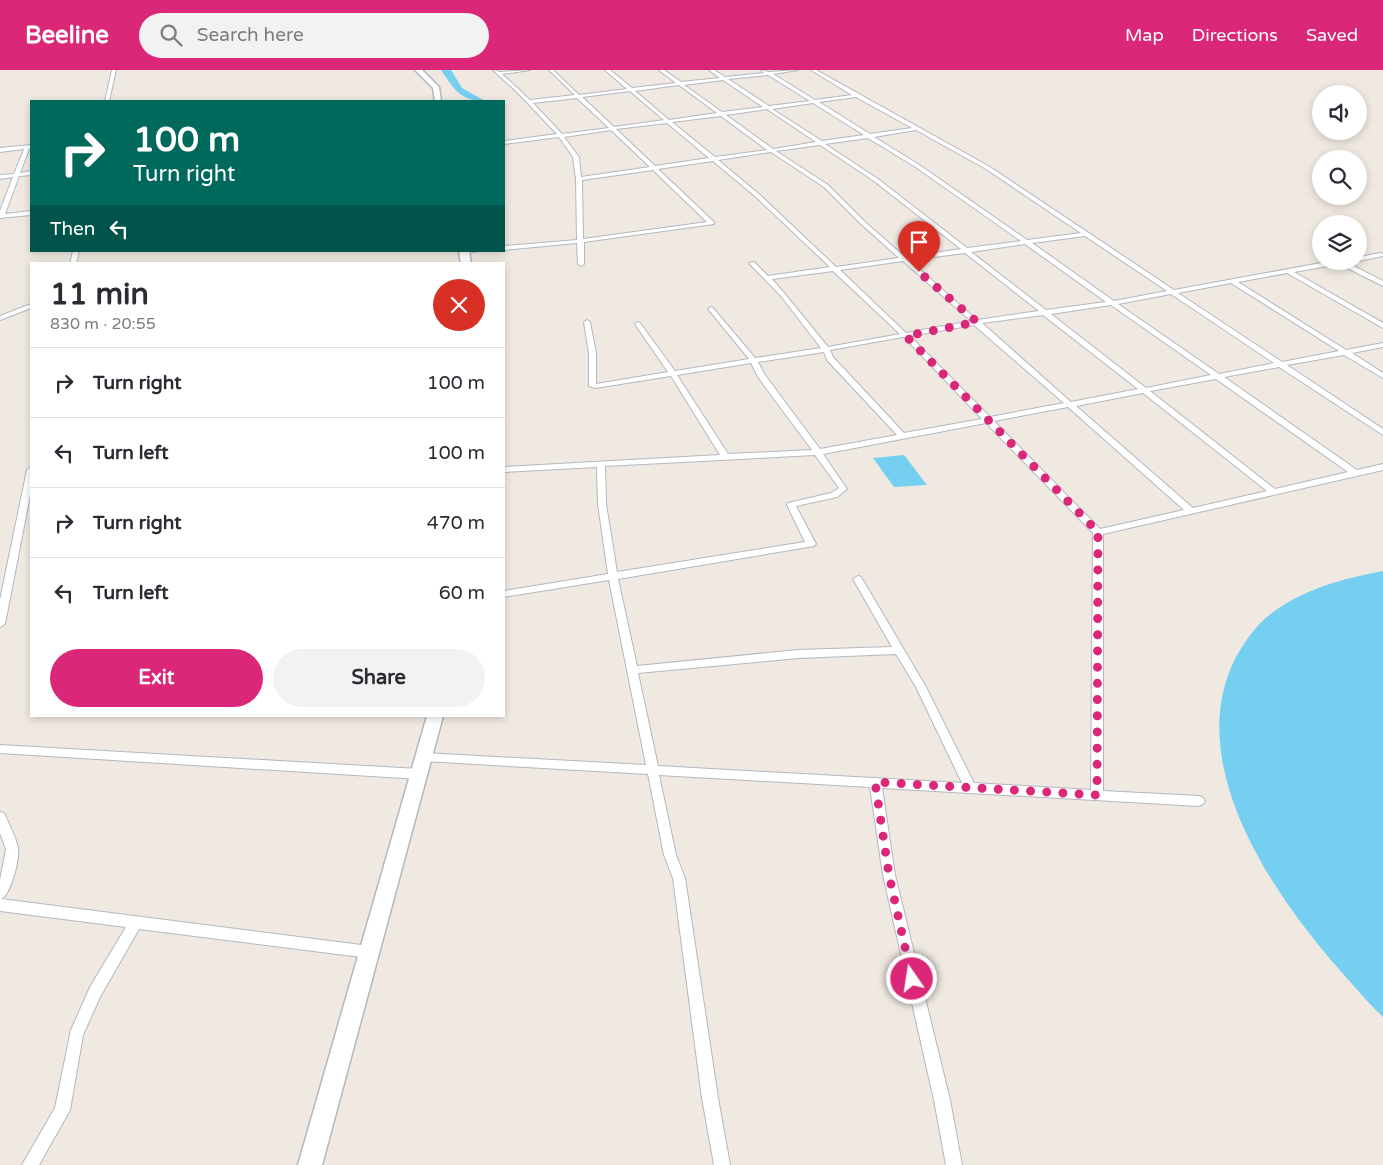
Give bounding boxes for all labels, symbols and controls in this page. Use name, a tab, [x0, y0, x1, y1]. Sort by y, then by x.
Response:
search box	[139, 13, 489, 58]
text: Beeline	[25, 21, 109, 50]
icon: search	[157, 21, 185, 49]
text: Search here	[197, 24, 304, 46]
text: Map	[1125, 24, 1164, 46]
text: Directions	[1192, 24, 1278, 46]
text: Saved	[1306, 24, 1358, 46]
map controls	[1312, 85, 1367, 270]
button: sound	[1312, 85, 1367, 140]
text: 100 m	[133, 119, 240, 161]
icon: right	[50, 120, 115, 185]
button: search	[1312, 150, 1367, 205]
text: Turn right	[133, 161, 235, 187]
icon: left	[105, 215, 133, 243]
button: layers	[1312, 215, 1367, 270]
text: Then	[50, 218, 95, 240]
pin	[898, 221, 940, 272]
icon: arrive	[905, 228, 933, 256]
text: 11 min	[50, 276, 149, 313]
button: close	[433, 279, 485, 331]
text: 830 m · 20:55	[50, 314, 156, 334]
icon: right	[50, 369, 78, 397]
text: Turn right	[93, 372, 181, 394]
text: 100 m	[427, 372, 485, 394]
icon: left	[50, 439, 78, 467]
text: Turn left	[93, 442, 169, 464]
text: 100 m	[427, 442, 485, 464]
icon: right	[50, 509, 78, 537]
text: Turn right	[93, 512, 181, 534]
text: 470 m	[427, 512, 485, 534]
icon: left	[50, 579, 78, 607]
text: Turn left	[93, 582, 169, 604]
text: 60 m	[439, 582, 485, 604]
button: Exit	[50, 649, 263, 707]
button: Share	[273, 649, 485, 707]
position arrow	[885, 952, 937, 1004]

